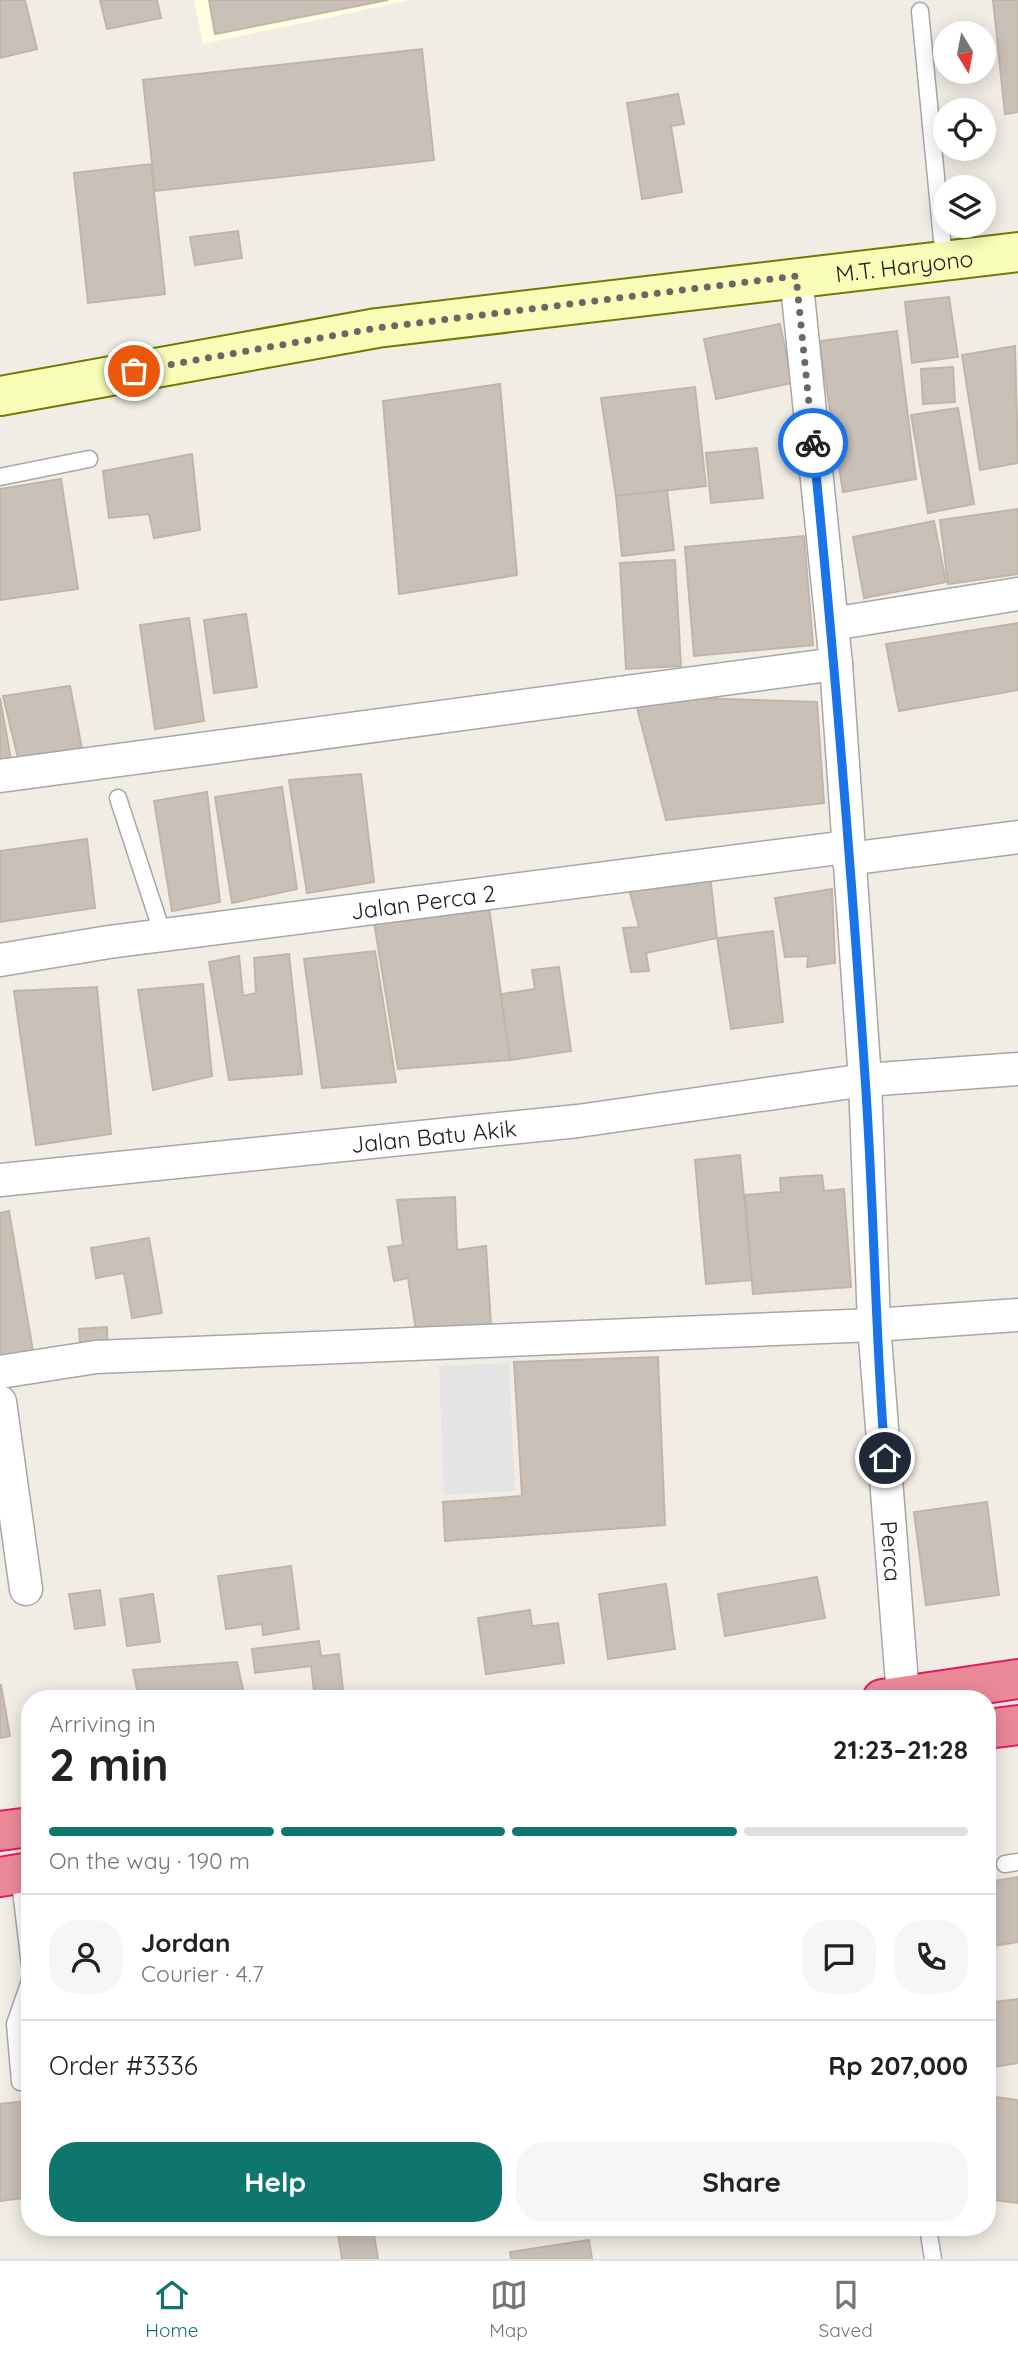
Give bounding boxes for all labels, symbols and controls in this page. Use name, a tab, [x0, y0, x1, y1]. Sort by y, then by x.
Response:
north arrow	[933, 21, 996, 84]
map controls	[933, 21, 996, 238]
button: locate	[933, 98, 996, 161]
button: layers	[933, 175, 996, 238]
street label: M.T. Haryono	[834, 243, 975, 288]
pin	[104, 341, 164, 401]
icon: bag	[115, 352, 153, 390]
courier	[778, 408, 848, 478]
icon: bike	[794, 424, 832, 462]
street label: Jalan Perca 2	[349, 878, 497, 925]
street label: Jalan Batu Akik	[349, 1113, 518, 1159]
pin	[855, 1428, 915, 1488]
icon: home	[866, 1439, 904, 1477]
street label: Perca	[875, 1520, 908, 1582]
text: Arriving in	[49, 1709, 156, 1738]
text: 21:23–21:28	[833, 1733, 968, 1766]
text: 2 min	[49, 1735, 169, 1793]
text: On the way · 190 m	[49, 1846, 250, 1875]
button: person	[49, 1920, 123, 1994]
button: chat	[802, 1920, 876, 1994]
button: phone	[894, 1920, 968, 1994]
text: Jordan	[141, 1926, 230, 1959]
text: Courier · 4.7	[141, 1959, 264, 1988]
text: Order #3336	[49, 2049, 198, 2082]
text: Rp 207,000	[828, 2049, 968, 2082]
button: Help	[49, 2142, 502, 2222]
button: Share	[516, 2142, 968, 2222]
tab: Home	[145, 2276, 199, 2342]
tab: Map	[489, 2276, 528, 2342]
tab: Saved	[819, 2276, 873, 2342]

